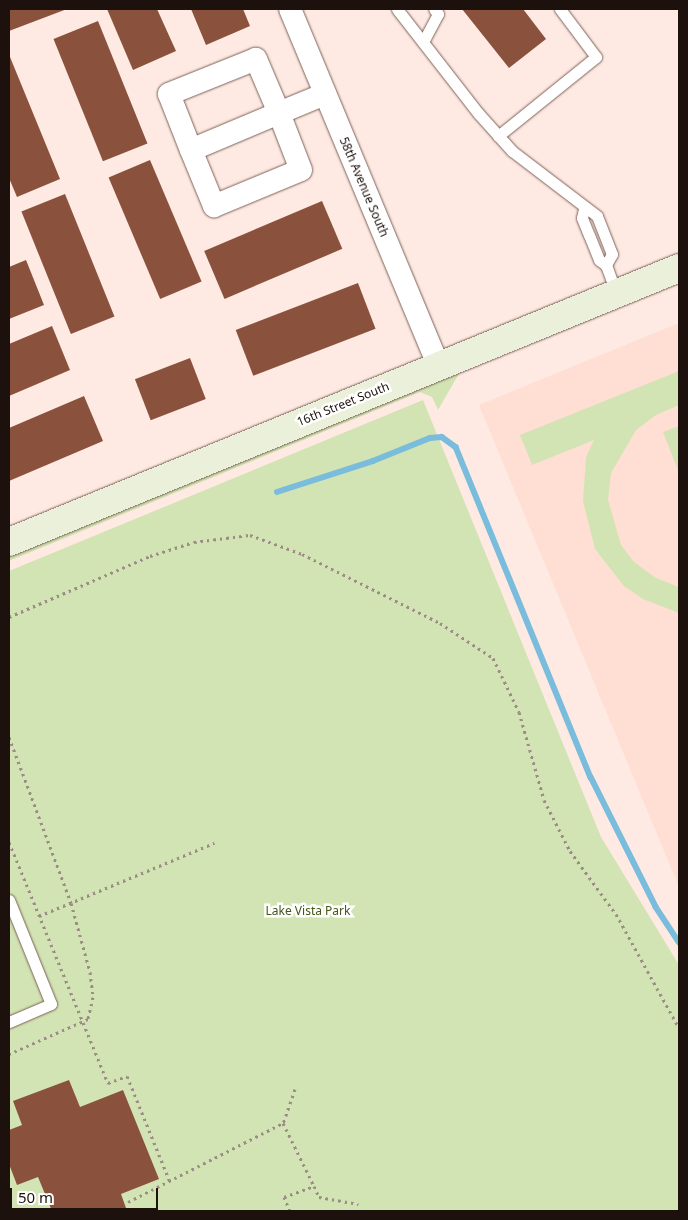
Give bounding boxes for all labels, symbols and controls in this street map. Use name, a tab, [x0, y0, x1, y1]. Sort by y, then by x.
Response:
street label: 58th Avenue South	[336, 135, 392, 239]
street label: 16th Street South	[295, 379, 391, 429]
park label: Lake Vista Park	[266, 904, 350, 918]
scale bar	[12, 1178, 160, 1210]
text: 50 m	[18, 1187, 53, 1207]

